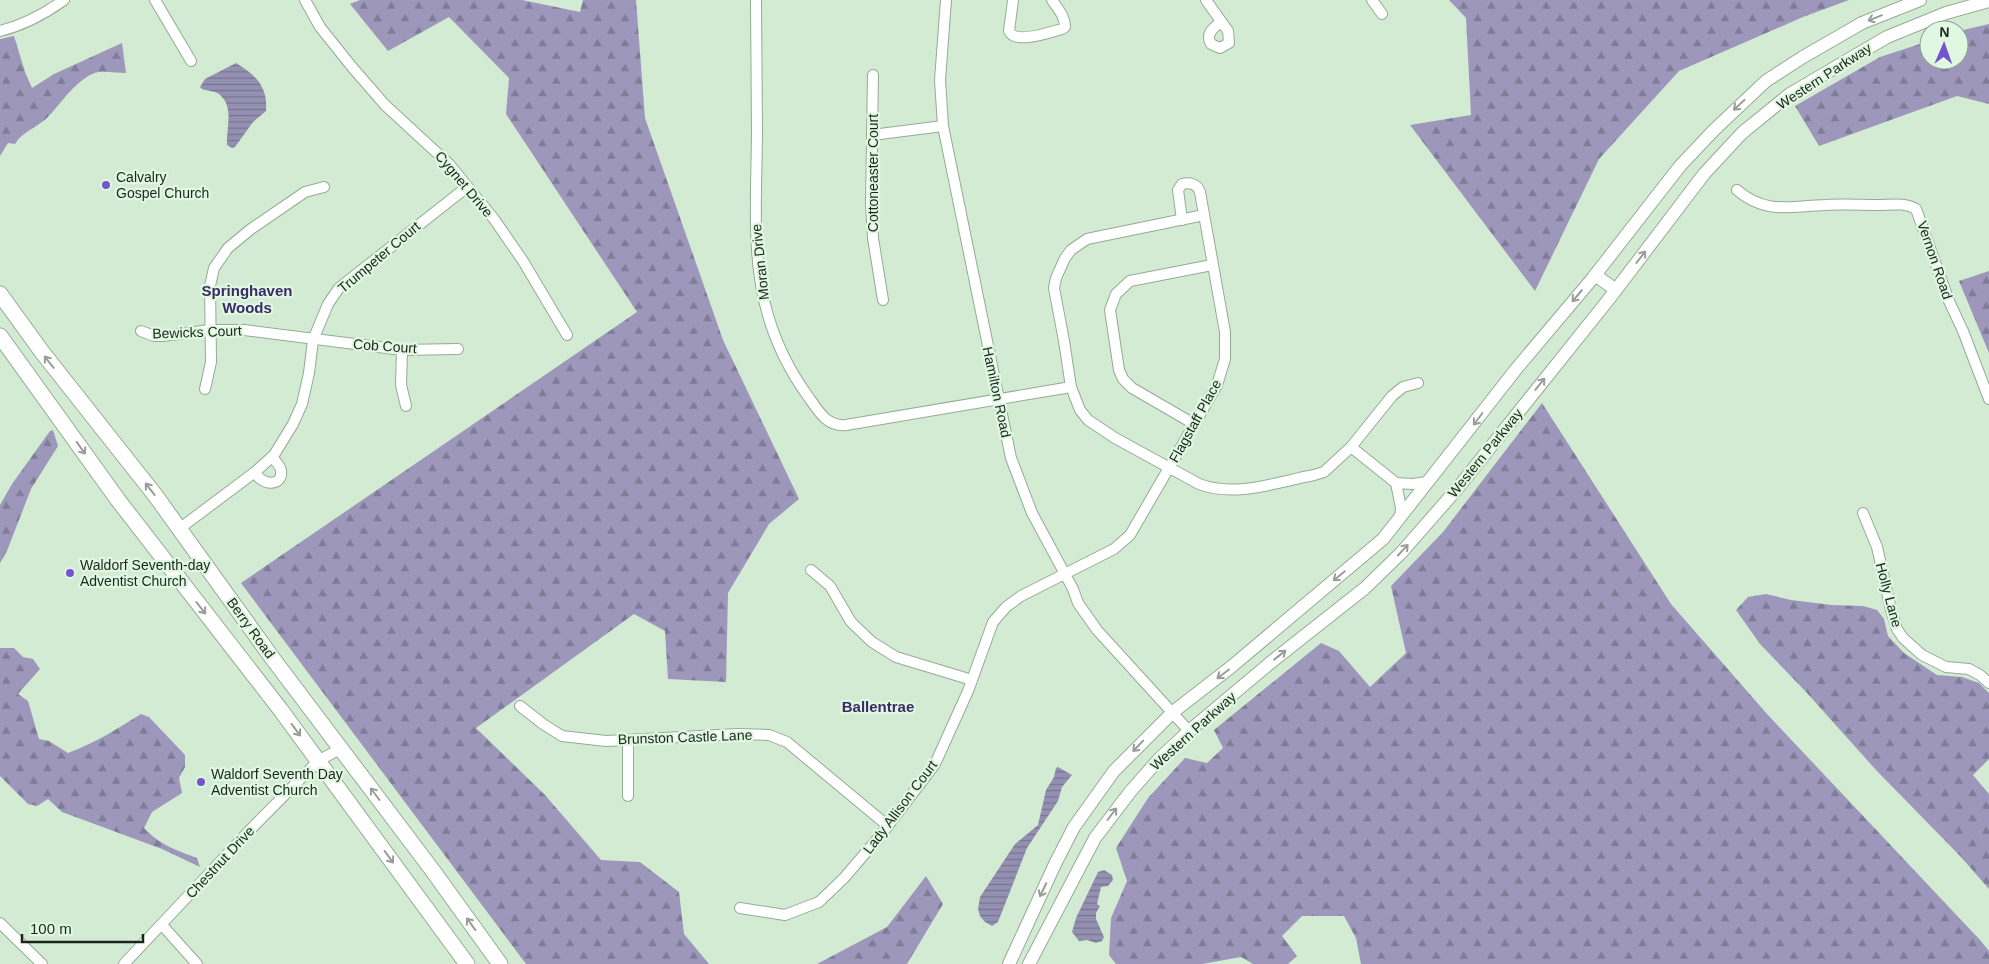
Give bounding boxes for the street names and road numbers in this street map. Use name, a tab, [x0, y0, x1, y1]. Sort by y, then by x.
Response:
street label: Western Parkway	[1774, 39, 1874, 113]
street label: Cottoneaster Court	[865, 114, 881, 232]
street label: Cygnet Drive	[432, 148, 496, 220]
street label: Trumpeter Court	[335, 218, 423, 296]
street label: Vernon Road	[1914, 219, 1956, 301]
street label: Moran Drive	[748, 223, 772, 301]
street label: Bewicks Court	[152, 322, 242, 342]
street label: Cob Court	[353, 336, 417, 356]
street label: Hamilton Road	[980, 345, 1014, 439]
street label: Flagstaff Place	[1166, 377, 1224, 465]
street label: Western Parkway	[1444, 405, 1526, 501]
street label: Holly Lane	[1873, 561, 1905, 629]
street label: Berry Road	[224, 595, 278, 661]
street label: Western Parkway	[1147, 688, 1239, 774]
street label: Brunston Castle Lane	[617, 727, 753, 747]
street label: Lady Allison Court	[860, 757, 940, 857]
street label: Chestnut Drive	[183, 823, 258, 901]

